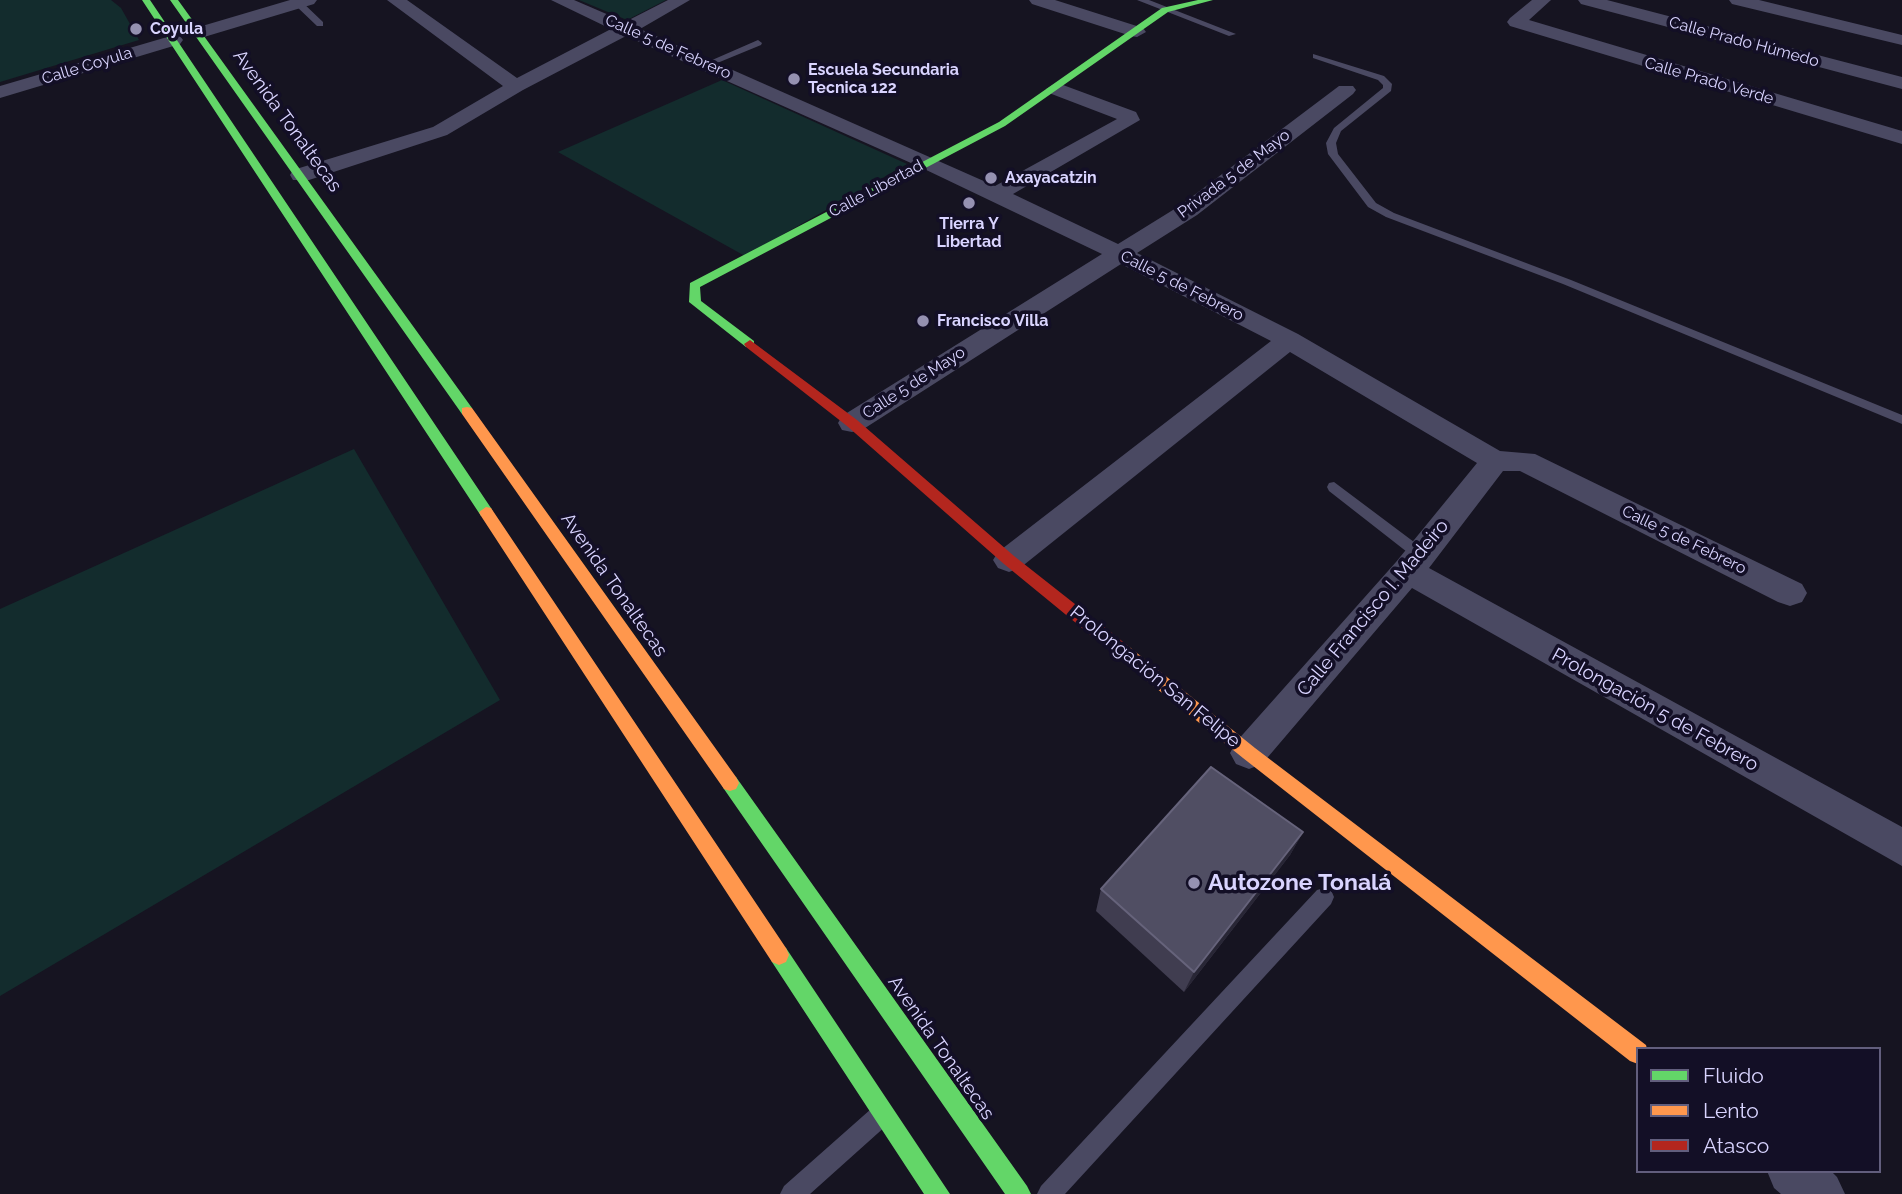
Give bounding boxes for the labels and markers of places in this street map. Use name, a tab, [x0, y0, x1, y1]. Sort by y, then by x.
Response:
place label: Coyula	[150, 19, 203, 39]
marker: Coyula	[128, 21, 144, 37]
place label: Escuela Secundaria Tecnica 122	[808, 60, 959, 98]
marker: Escuela Secundaria Tecnica 122	[786, 71, 802, 87]
place label: Axayacatzin	[1005, 168, 1097, 188]
marker: Axayacatzin	[983, 170, 999, 186]
marker: Tierra Y Libertad	[961, 195, 977, 211]
place label: Tierra Y Libertad	[937, 214, 1001, 252]
place label: Francisco Villa	[937, 311, 1048, 331]
marker: Francisco Villa	[915, 313, 931, 329]
place label: Autozone Tonalá	[1208, 869, 1392, 897]
marker: Autozone Tonalá	[1186, 875, 1202, 891]

